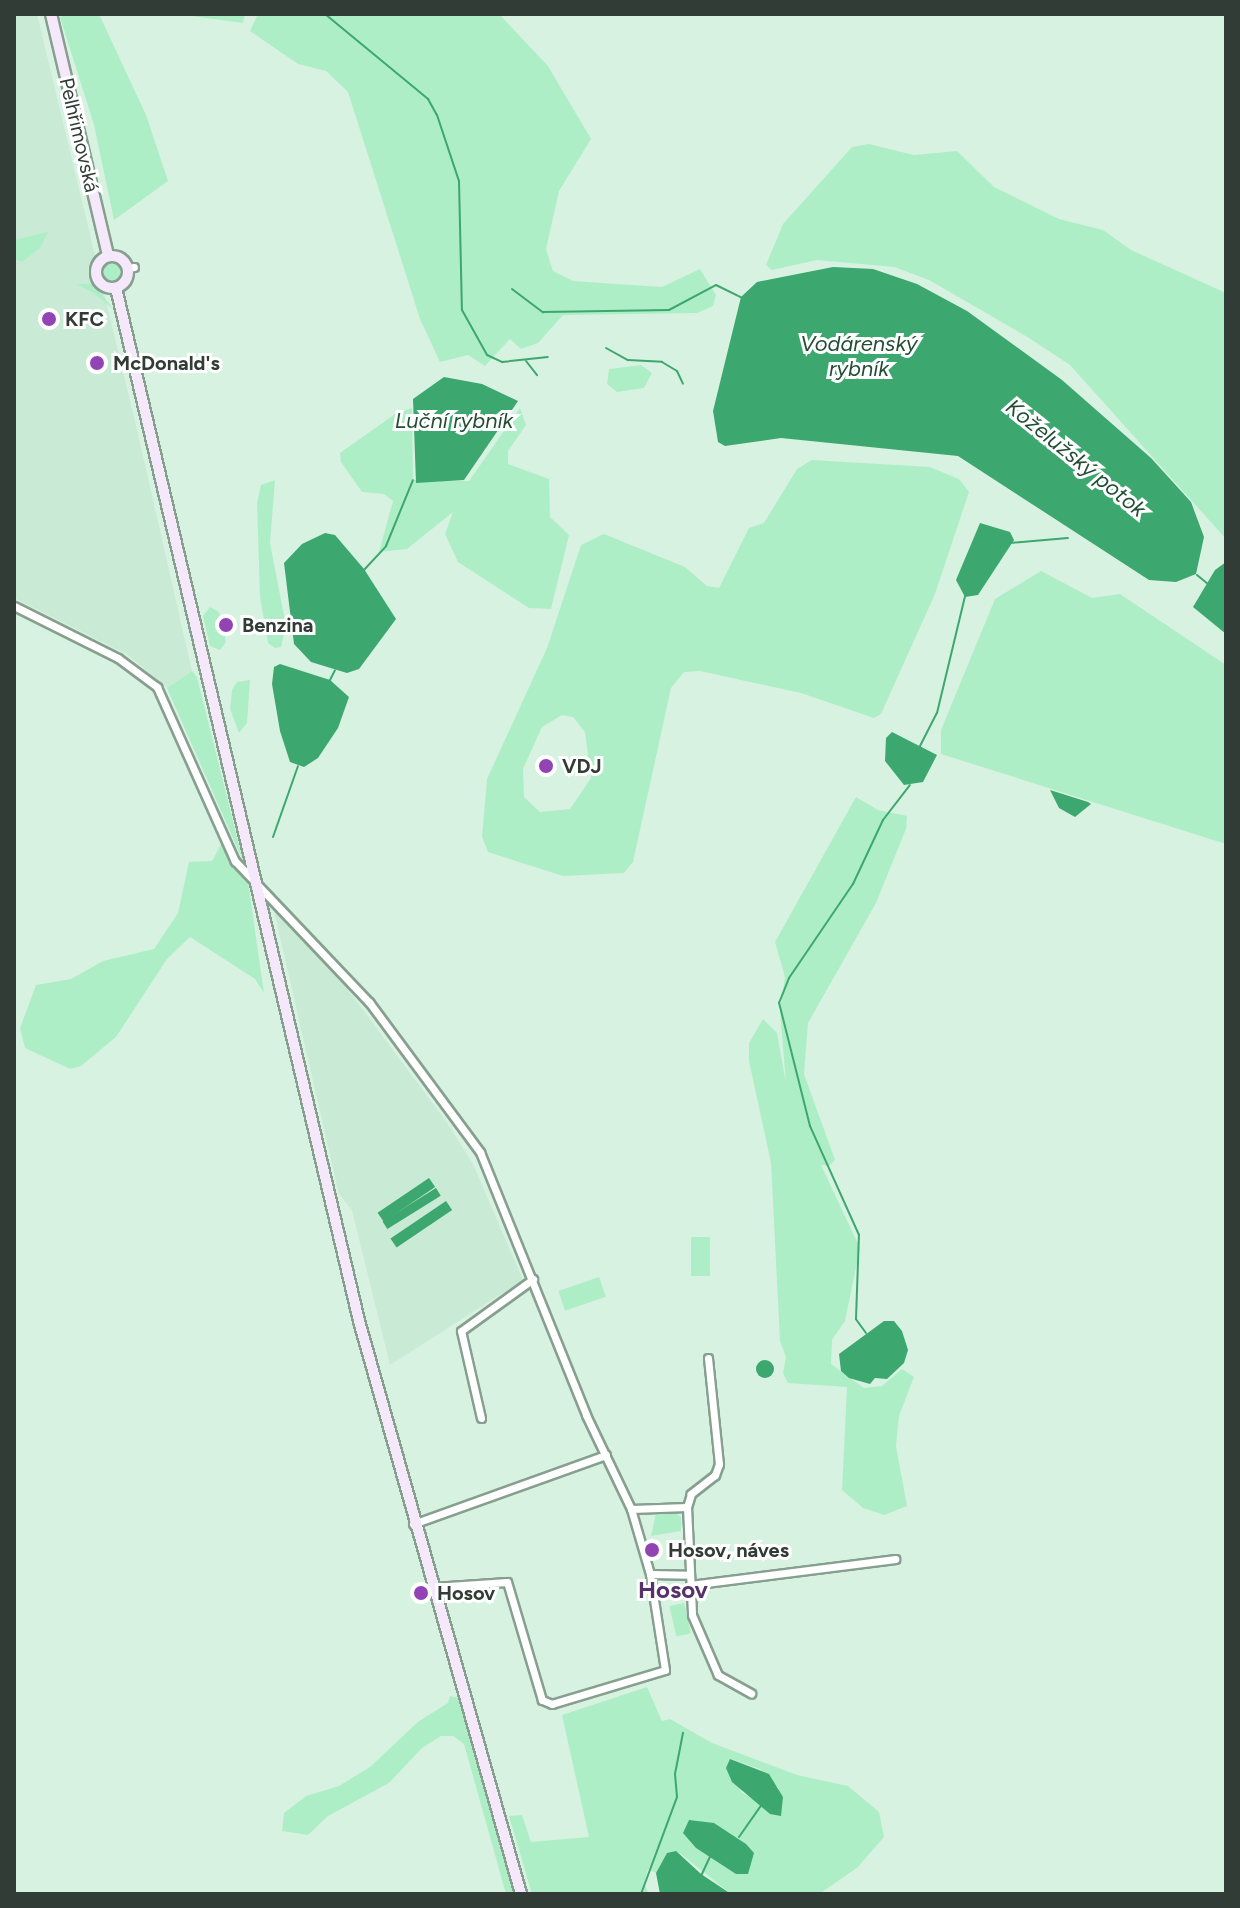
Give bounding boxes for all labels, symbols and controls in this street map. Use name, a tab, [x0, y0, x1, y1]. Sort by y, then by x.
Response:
street label: Pelhřimovská	[54, 75, 104, 195]
place label: KFC	[65, 307, 104, 331]
marker: KFC	[40, 310, 58, 328]
water label: Vodárenský rybník	[800, 330, 918, 382]
place label: McDonald's	[113, 351, 220, 375]
marker: McDonald's	[88, 354, 106, 372]
water label: Koželužský potok	[1001, 393, 1151, 523]
water label: Luční rybník	[395, 408, 513, 434]
place label: Benzina	[242, 613, 313, 637]
marker: Benzina	[217, 616, 235, 634]
place label: VDJ	[562, 754, 601, 778]
marker: VDJ	[537, 757, 555, 775]
place label: Hosov, náves	[668, 1538, 789, 1562]
marker: Hosov, náves	[643, 1541, 661, 1559]
district label: Hosov	[638, 1576, 708, 1604]
place label: Hosov	[437, 1581, 495, 1605]
marker: Hosov	[412, 1584, 430, 1602]

